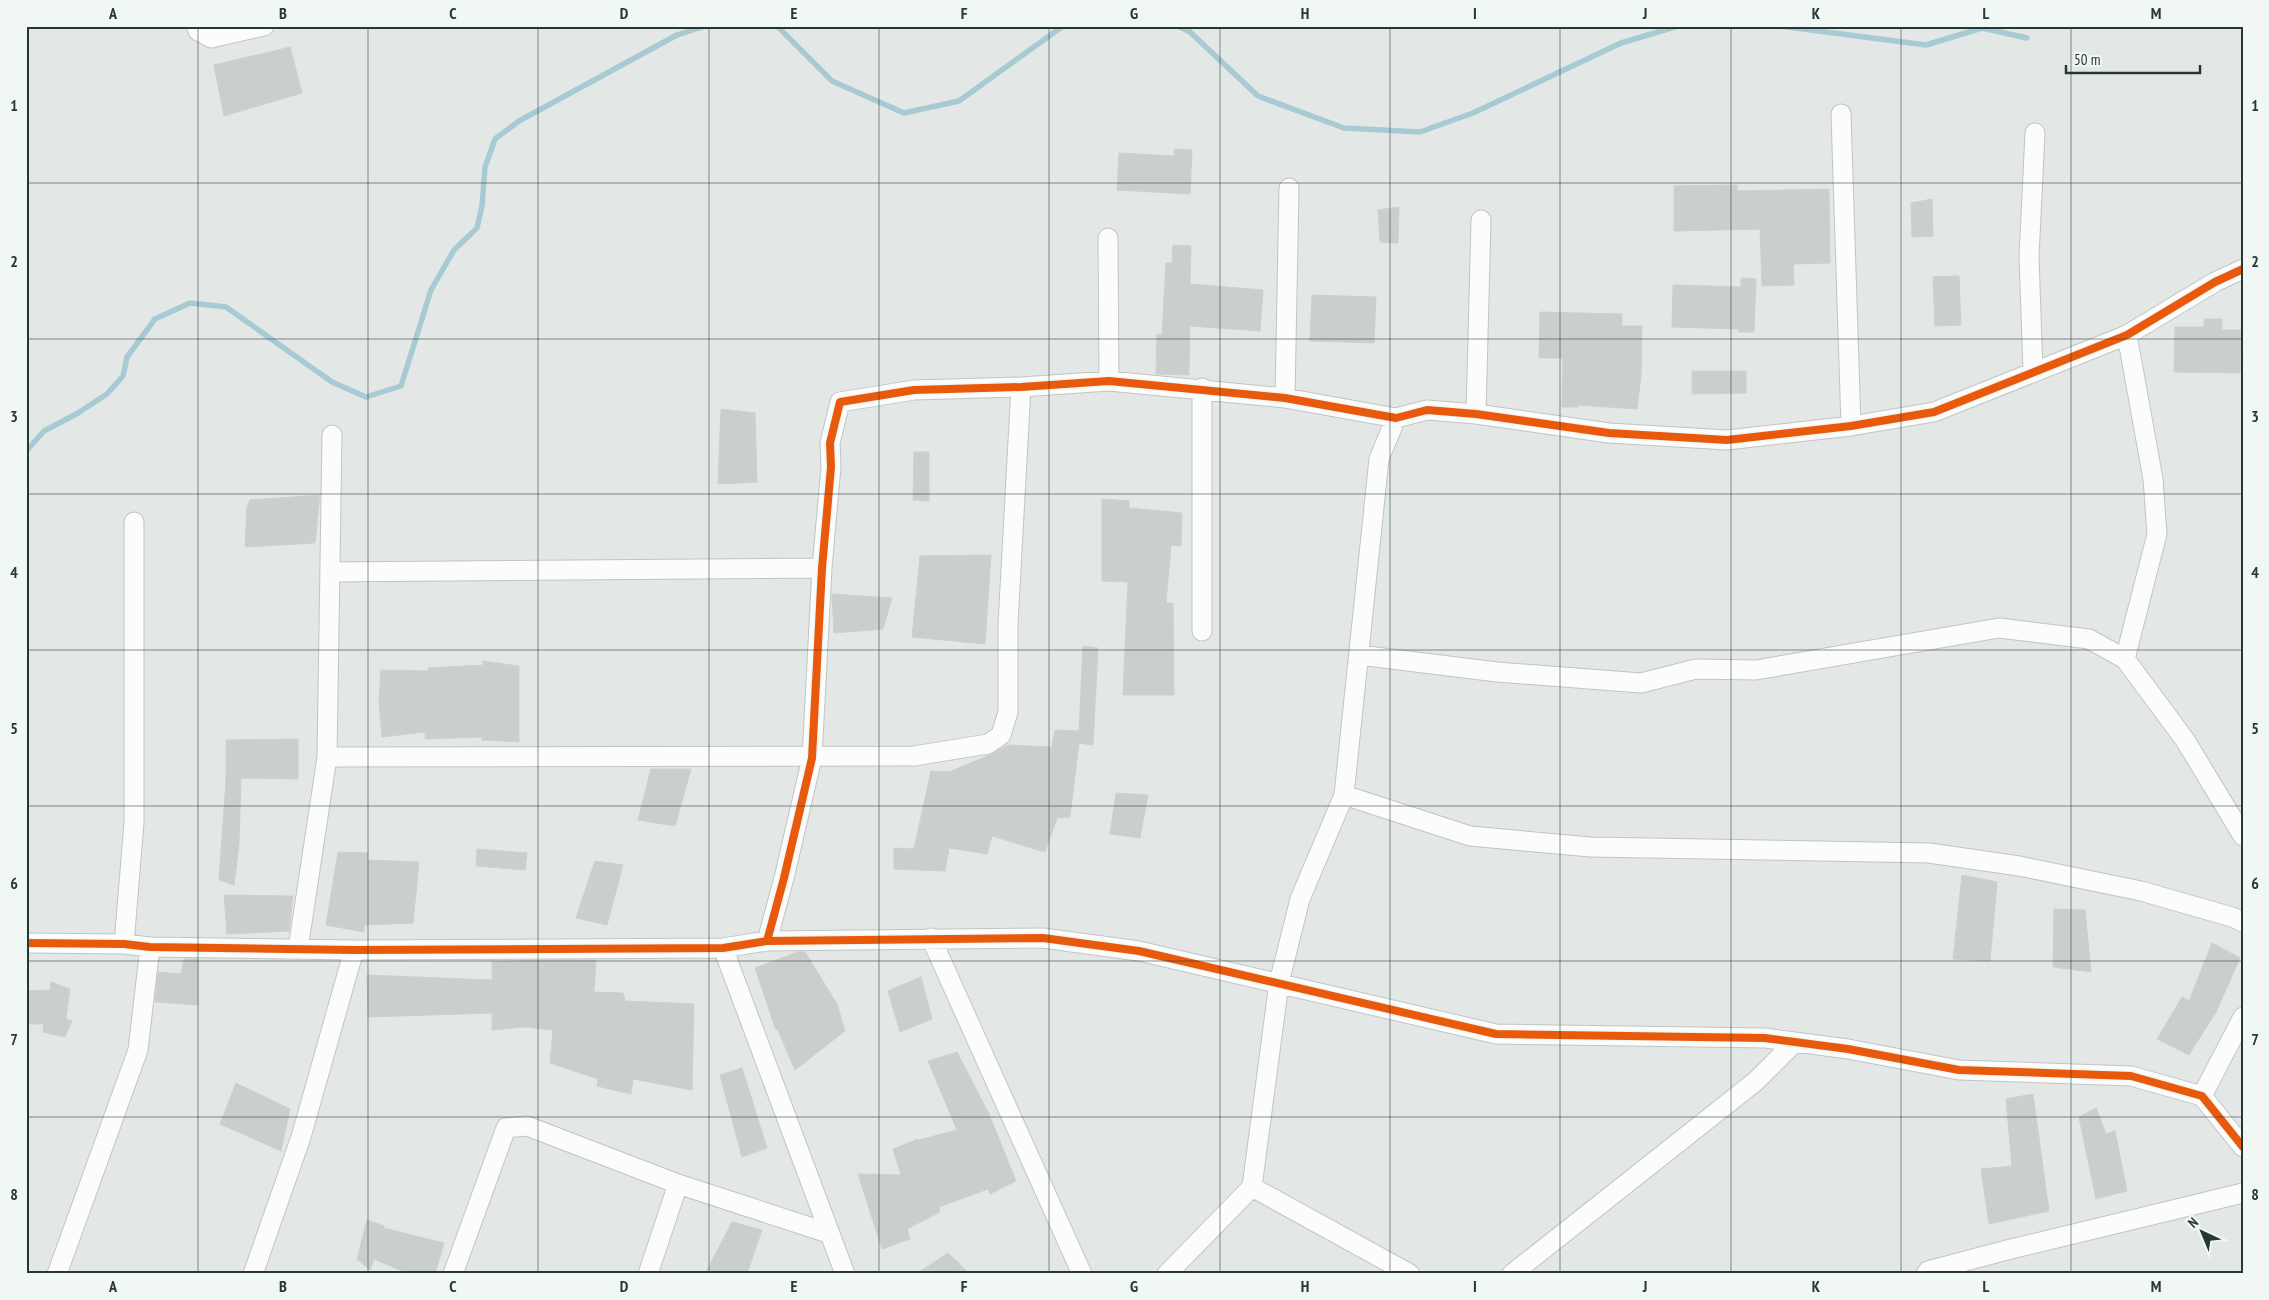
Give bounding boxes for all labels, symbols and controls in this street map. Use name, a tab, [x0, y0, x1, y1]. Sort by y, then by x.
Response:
text: A	[108, 3, 118, 23]
text: B	[279, 3, 287, 23]
text: C	[449, 3, 457, 23]
text: D	[620, 3, 629, 23]
text: E	[791, 3, 798, 23]
text: F	[961, 3, 968, 23]
text: G	[1130, 3, 1138, 23]
text: H	[1301, 3, 1309, 23]
text: I	[1473, 3, 1477, 23]
text: J	[1642, 3, 1647, 23]
text: K	[1812, 3, 1821, 23]
text: L	[1983, 3, 1990, 23]
text: M	[2151, 3, 2161, 23]
scale bar	[2066, 42, 2200, 74]
text: 50 m	[2074, 50, 2100, 69]
text: 1	[10, 95, 18, 115]
text: 1	[2251, 95, 2259, 115]
text: 2	[10, 251, 18, 271]
text: 2	[2251, 251, 2259, 271]
text: 3	[10, 406, 18, 426]
text: 3	[2251, 406, 2259, 426]
text: 4	[10, 562, 18, 582]
text: 4	[2251, 562, 2259, 582]
text: 5	[10, 718, 18, 738]
text: 5	[2251, 718, 2259, 738]
text: 6	[10, 873, 18, 893]
text: 6	[2251, 873, 2259, 893]
text: 7	[10, 1029, 18, 1049]
text: 7	[2251, 1029, 2259, 1049]
text: 8	[10, 1184, 18, 1204]
text: 8	[2251, 1184, 2259, 1204]
north arrow	[2176, 1208, 2226, 1258]
text: N	[2184, 1214, 2202, 1232]
text: A	[108, 1276, 118, 1296]
text: B	[279, 1276, 287, 1296]
text: C	[449, 1276, 457, 1296]
text: D	[620, 1276, 629, 1296]
text: E	[791, 1276, 798, 1296]
text: F	[961, 1276, 968, 1296]
text: G	[1130, 1276, 1138, 1296]
text: H	[1301, 1276, 1309, 1296]
text: I	[1473, 1276, 1477, 1296]
text: J	[1642, 1276, 1647, 1296]
text: K	[1812, 1276, 1821, 1296]
text: L	[1983, 1276, 1990, 1296]
text: M	[2151, 1276, 2161, 1296]

